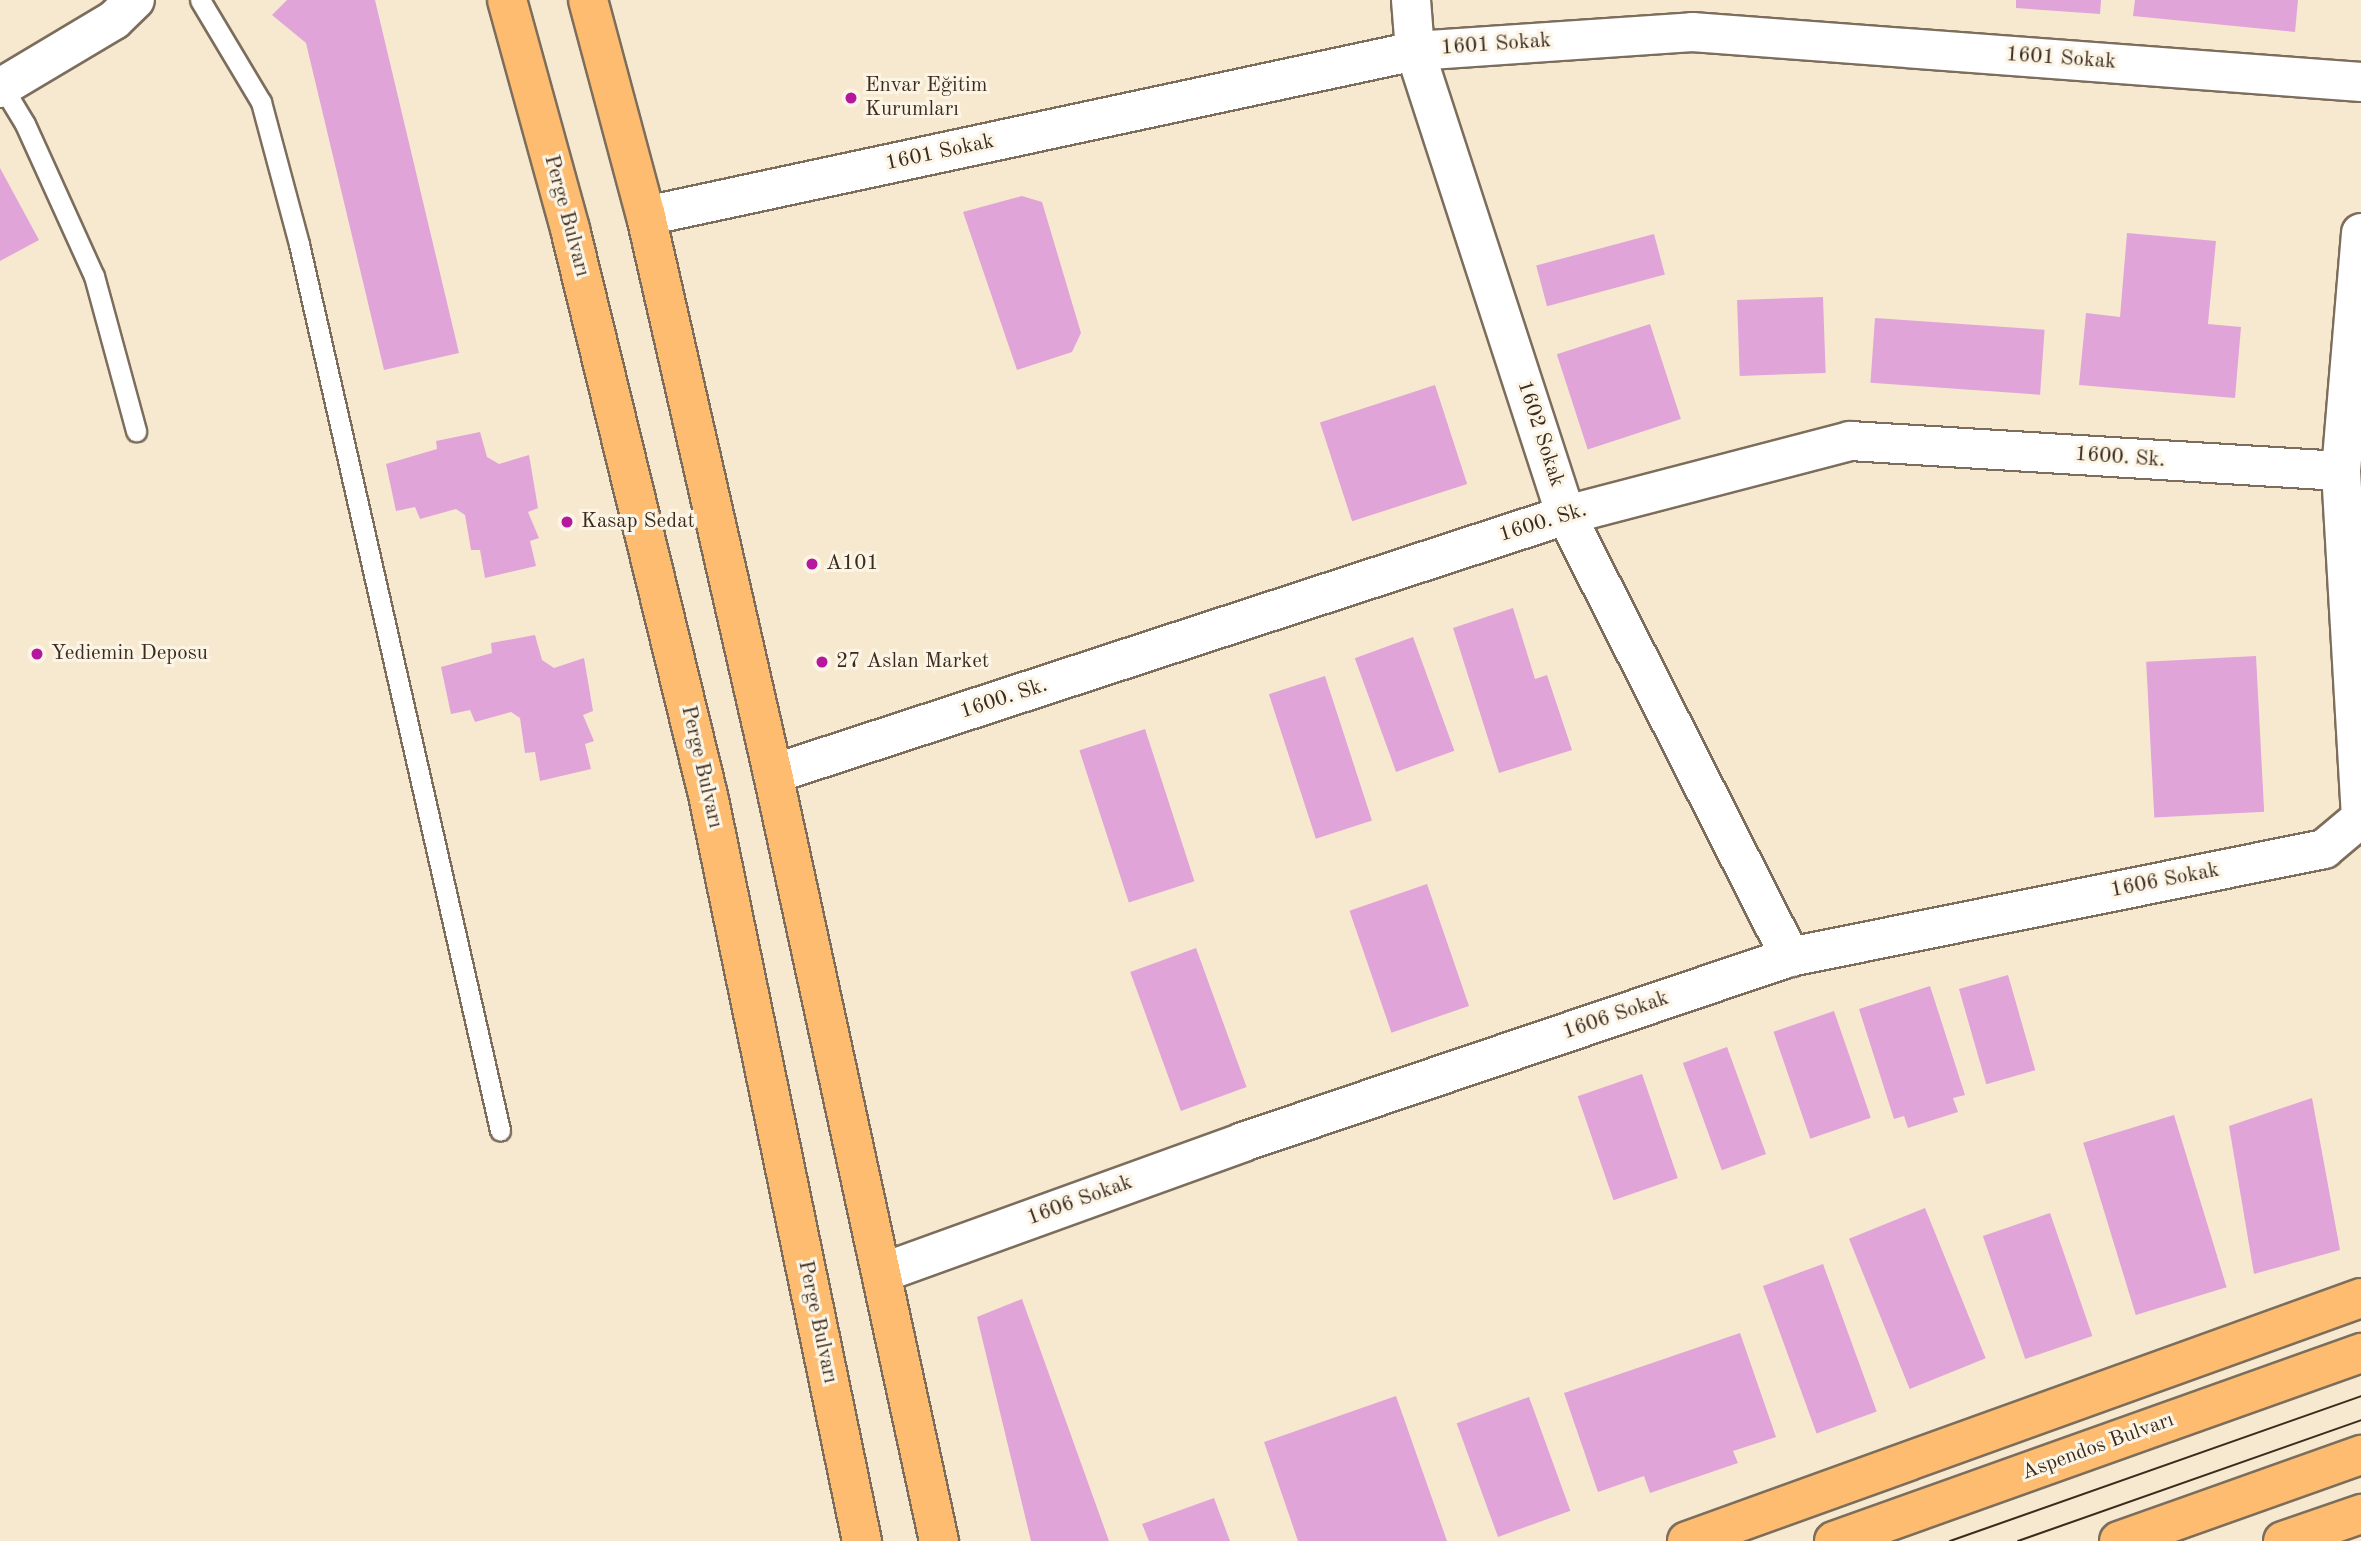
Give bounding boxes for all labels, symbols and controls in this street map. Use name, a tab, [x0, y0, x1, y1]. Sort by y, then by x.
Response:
street label: 1601 Sokak	[1440, 29, 1552, 61]
street label: 1601 Sokak	[2005, 43, 2117, 75]
place label: Envar Eğitim Kurumları	[865, 73, 987, 123]
marker: Envar Eğitim Kurumları	[843, 90, 859, 106]
street label: 1601 Sokak	[883, 129, 997, 177]
street label: Perge Bulvarı	[538, 152, 594, 280]
street label: 1602 Sokak	[1511, 378, 1569, 490]
street label: 1600. Sk.	[2074, 442, 2166, 474]
street label: 1600. Sk.	[1496, 498, 1590, 548]
place label: Kasap Sedat	[581, 509, 695, 535]
marker: Kasap Sedat	[559, 514, 575, 530]
place label: A101	[826, 551, 879, 577]
marker: A101	[804, 556, 820, 572]
place label: Yediemin Deposu	[51, 641, 208, 667]
marker: Yediemin Deposu	[29, 646, 45, 662]
place label: 27 Aslan Market	[836, 649, 989, 675]
marker: 27 Aslan Market	[814, 654, 830, 670]
street label: 1600. Sk.	[957, 673, 1051, 725]
street label: Perge Bulvarı	[675, 703, 727, 831]
street label: 1606 Sokak	[2108, 858, 2222, 904]
street label: 1606 Sokak	[1560, 986, 1672, 1046]
street label: 1606 Sokak	[1024, 1170, 1136, 1232]
street label: Perge Bulvarı	[792, 1258, 842, 1386]
street label: Aspendos Bulvarı	[2019, 1408, 2177, 1486]

